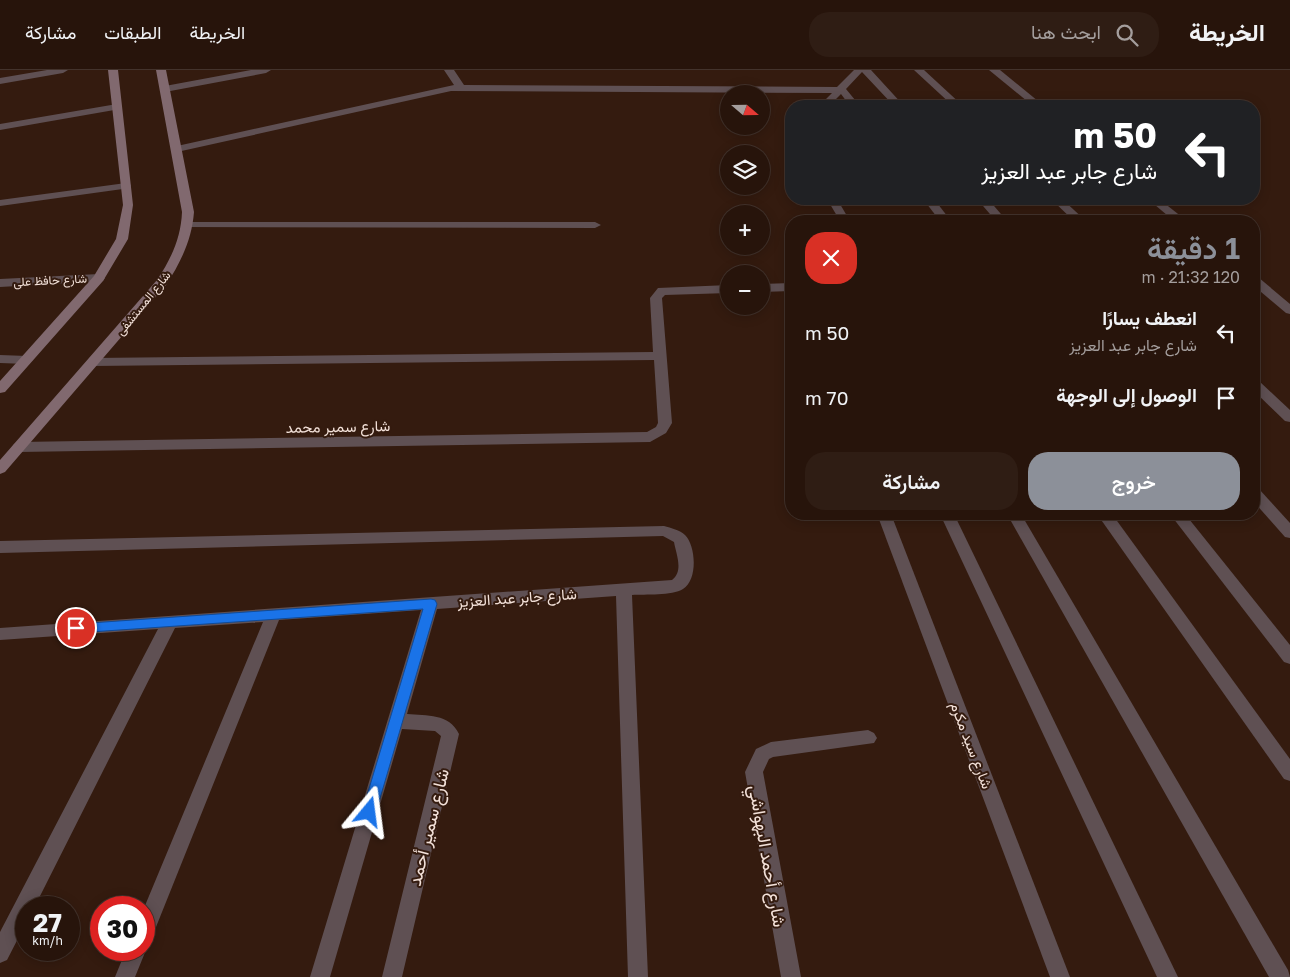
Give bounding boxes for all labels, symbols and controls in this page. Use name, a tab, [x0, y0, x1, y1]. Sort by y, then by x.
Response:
search box	[809, 12, 1159, 57]
text: الخريطة	[1189, 17, 1265, 46]
text: ابحث هنا	[1031, 20, 1101, 43]
text: مشاركة	[25, 21, 76, 43]
text: الطبقات	[104, 21, 161, 43]
text: الخريطة	[189, 21, 245, 43]
icon: search	[1113, 21, 1141, 49]
north arrow	[720, 85, 770, 135]
map controls	[720, 85, 770, 315]
text: 50 m	[1073, 114, 1157, 156]
icon: left	[1175, 120, 1240, 185]
button: layers	[720, 145, 770, 195]
text: شارع جابر عبد العزيز	[981, 157, 1157, 184]
button: +	[720, 205, 770, 255]
text: 1 دقيقة	[1147, 230, 1240, 266]
button: close	[805, 232, 857, 284]
button: −	[720, 265, 770, 315]
text: 120 m · 21:32	[1142, 267, 1240, 287]
street label: شارع المستشفى	[112, 268, 175, 340]
street label: شارع حافظ على	[13, 271, 87, 291]
text: انعطف يسارًا	[1102, 306, 1197, 329]
icon: left	[1212, 319, 1240, 347]
text: 50 m	[805, 321, 849, 344]
text: شارع جابر عبد العزيز	[1069, 335, 1197, 355]
text: الوصول إلى الوجهة	[1056, 383, 1197, 406]
icon: arrive	[1212, 384, 1240, 412]
text: 70 m	[805, 386, 848, 409]
street label: شارع سمير محمد	[286, 416, 391, 439]
button: مشاركة	[805, 452, 1018, 510]
button: خروج	[1028, 452, 1240, 510]
street label: شارع جابر عبد العزيز	[456, 584, 578, 613]
pin	[55, 607, 97, 649]
icon: arrive	[62, 614, 90, 642]
street label: شارع سيد مكرم	[944, 699, 997, 792]
street label: شارع سمير أحمد	[403, 766, 455, 888]
street label: شارع أحمد البهواشي	[740, 783, 791, 930]
position arrow	[342, 785, 394, 837]
speed limit sign: 30	[90, 896, 155, 961]
text: 27	[33, 907, 62, 938]
text: km/h	[32, 933, 63, 948]

